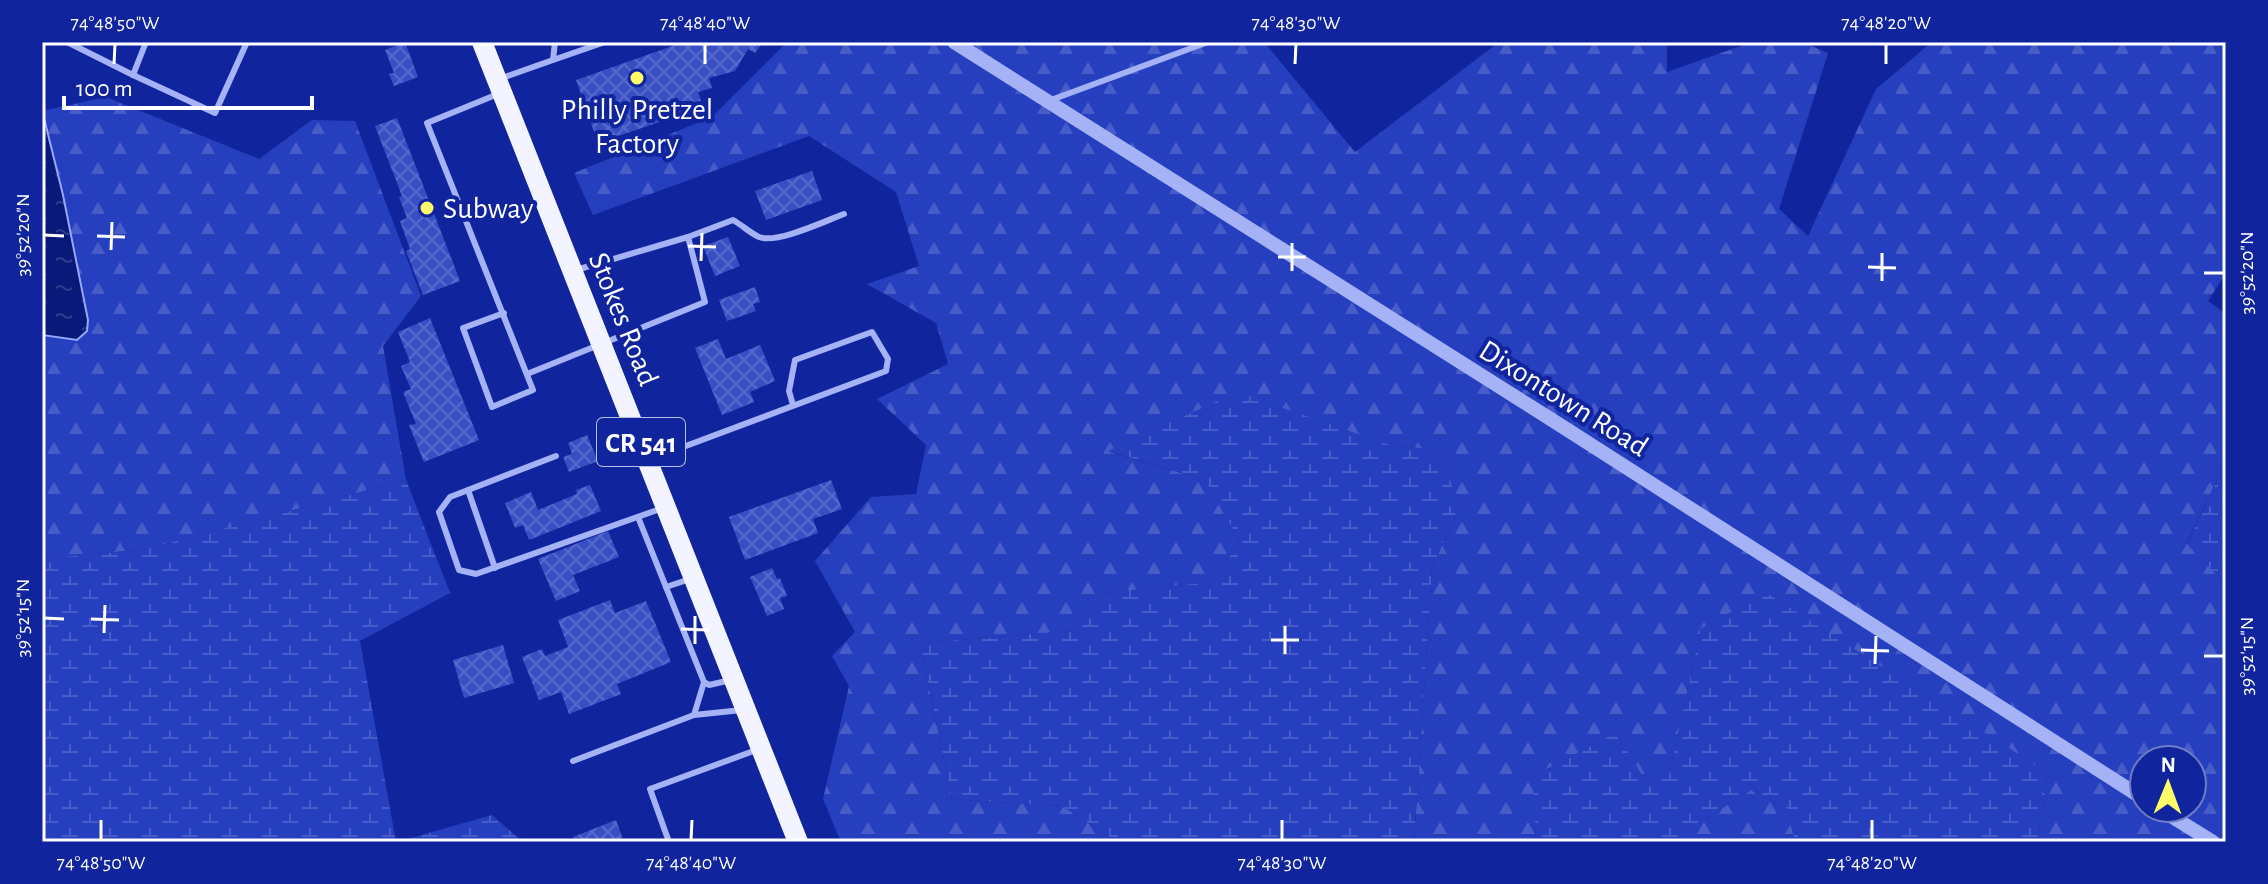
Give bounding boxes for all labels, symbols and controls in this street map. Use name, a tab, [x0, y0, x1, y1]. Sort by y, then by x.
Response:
text: 74°48'50"W	[71, 13, 160, 33]
text: 74°48'40"W	[660, 13, 750, 33]
text: 74°48'30"W	[1252, 13, 1341, 33]
text: 74°48'20"W	[1841, 13, 1931, 33]
scale bar	[64, 60, 312, 110]
marker: Philly Pretzel Factory	[628, 69, 646, 87]
text: 100 m	[76, 77, 133, 101]
place label: Philly Pretzel Factory	[561, 95, 713, 159]
text: 39°52'20"N	[13, 193, 33, 277]
place label: Subway	[443, 194, 534, 224]
marker: Subway	[418, 199, 436, 217]
text: 39°52'20"N	[2237, 231, 2257, 315]
street label: Stokes Road	[583, 248, 663, 390]
street label: Dixontown Road	[1474, 335, 1653, 463]
road number: CR 541	[597, 418, 685, 466]
text: 39°52'15"N	[13, 579, 33, 657]
text: 39°52'15"N	[2237, 617, 2257, 695]
north arrow	[2128, 744, 2208, 824]
text: N	[2160, 754, 2176, 776]
text: 74°48'50"W	[57, 853, 146, 873]
text: 74°48'40"W	[646, 853, 736, 873]
text: 74°48'30"W	[1238, 853, 1327, 873]
text: 74°48'20"W	[1827, 853, 1917, 873]

